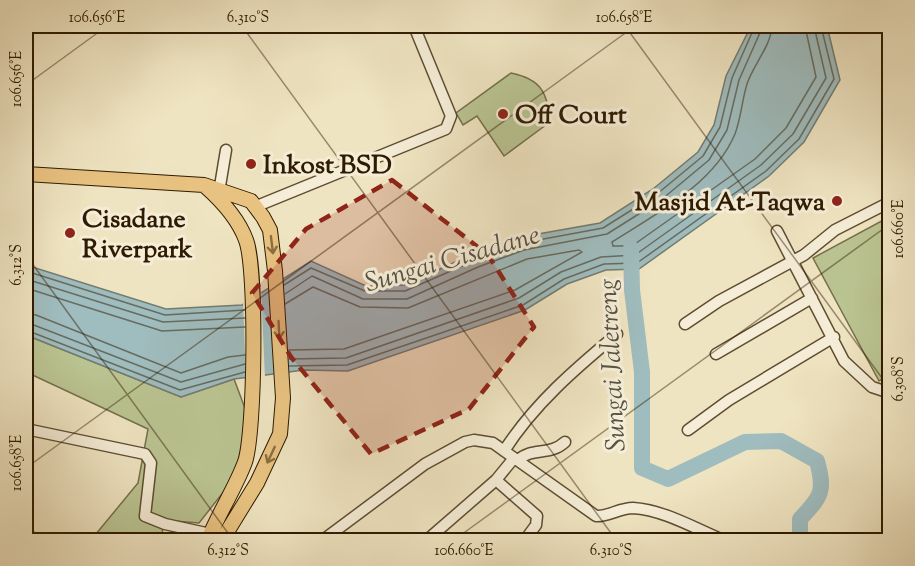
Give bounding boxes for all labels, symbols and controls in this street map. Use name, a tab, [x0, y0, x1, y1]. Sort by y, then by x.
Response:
text: 106.656°E	[69, 8, 125, 29]
text: 6.310°S	[227, 8, 269, 29]
text: 106.658°E	[596, 8, 652, 29]
text: 106.656°E	[7, 51, 28, 107]
place label: Off Court	[515, 98, 627, 135]
marker: Off Court	[496, 107, 510, 121]
place label: Inkost BSD	[263, 148, 392, 185]
marker: Inkost BSD	[244, 157, 258, 171]
place label: Masjid At-Taqwa	[634, 185, 825, 222]
marker: Masjid At-Taqwa	[830, 194, 844, 208]
text: 106.660°E	[889, 199, 910, 259]
place label: Cisadane Riverpark	[82, 202, 193, 269]
water label: Sungai Cisadane	[361, 217, 545, 304]
marker: Cisadane Riverpark	[63, 226, 77, 240]
one-way arrow	[267, 235, 278, 254]
text: 6.312°S	[7, 244, 28, 286]
water label: Sungai Jaletreng	[589, 277, 637, 452]
one-way arrow	[274, 319, 285, 339]
text: 6.308°S	[889, 356, 910, 402]
text: 106.658°E	[7, 435, 28, 491]
one-way arrow	[264, 445, 276, 463]
text: 6.312°S	[207, 541, 249, 562]
text: 106.660°E	[434, 541, 494, 562]
text: 6.310°S	[590, 541, 632, 562]

